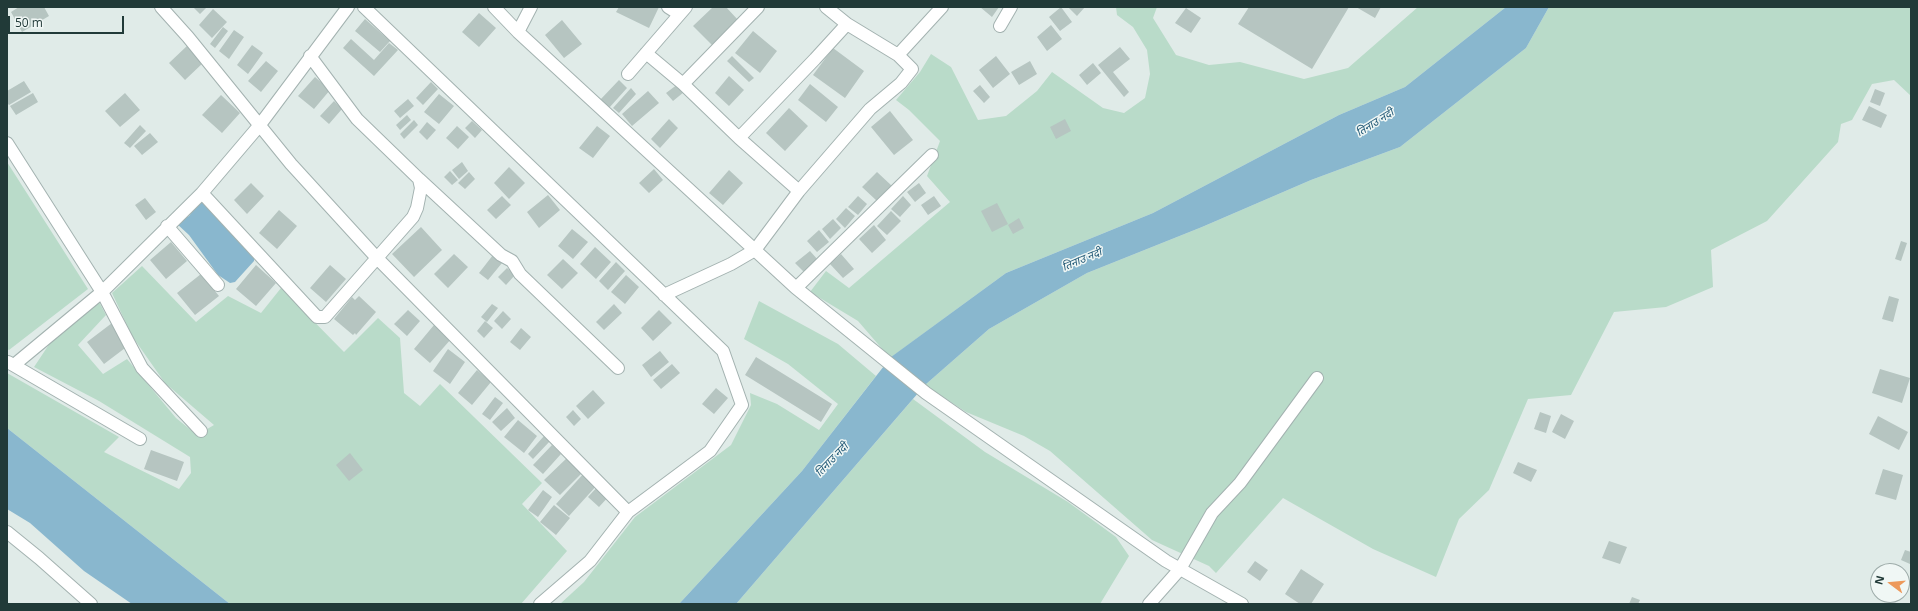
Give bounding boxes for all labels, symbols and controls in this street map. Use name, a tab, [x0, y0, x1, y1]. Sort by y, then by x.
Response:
scale bar	[10, 8, 126, 34]
text: 50 m	[15, 14, 43, 31]
water label: तिनाउ नदी	[1354, 106, 1396, 140]
water label: तिनाउ नदी	[1060, 246, 1104, 274]
water label: तिनाउ नदी	[813, 440, 851, 480]
north arrow	[1870, 563, 1910, 603]
text: N	[1871, 573, 1887, 586]

